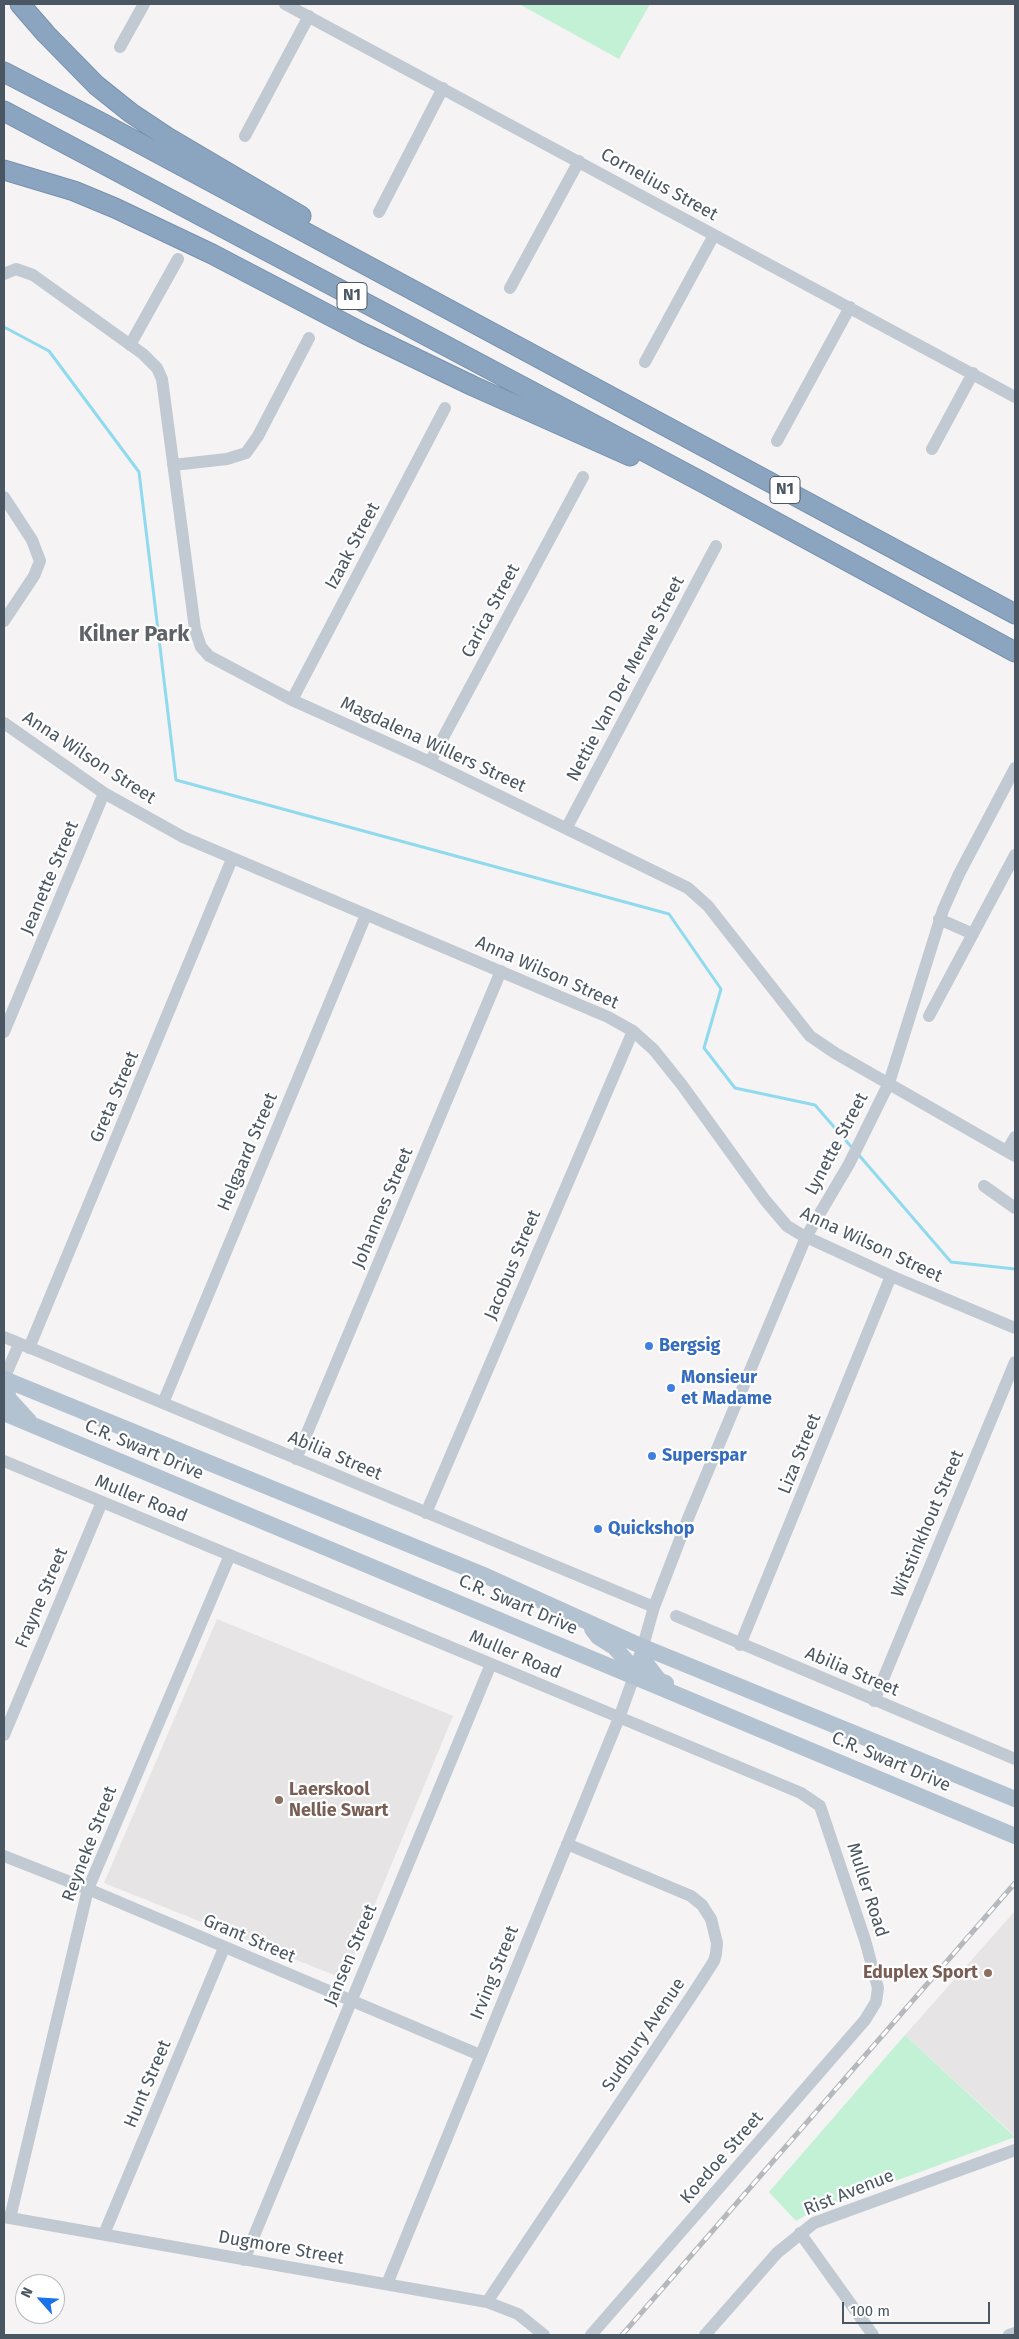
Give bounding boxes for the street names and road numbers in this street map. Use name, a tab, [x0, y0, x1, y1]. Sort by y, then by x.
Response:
street label: Cornelius Street	[597, 144, 721, 226]
road number: N1	[337, 282, 367, 310]
road number: N1	[770, 476, 800, 504]
street label: Izaak Street	[321, 499, 385, 593]
street label: Carica Street	[457, 560, 525, 662]
street label: Nettie Van Der Merwe Street	[563, 573, 689, 785]
street label: Magdalena Willers Street	[337, 693, 529, 797]
street label: Anna Wilson Street	[18, 707, 160, 809]
street label: Jeanette Street	[16, 818, 84, 938]
street label: Anna Wilson Street	[472, 932, 622, 1014]
street label: Greta Street	[86, 1048, 144, 1146]
street label: Lynette Street	[801, 1089, 873, 1199]
street label: Helgaard Street	[213, 1090, 283, 1214]
street label: Johannes Street	[348, 1144, 418, 1272]
street label: Anna Wilson Street	[797, 1203, 945, 1287]
street label: Jacobus Street	[480, 1207, 546, 1323]
street label: Liza Street	[774, 1411, 826, 1497]
street label: C.R. Swart Drive	[81, 1415, 207, 1485]
street label: Abilia Street	[285, 1427, 385, 1485]
street label: Witstinkhout Street	[887, 1447, 969, 1601]
street label: Muller Road	[92, 1471, 190, 1527]
street label: Frayne Street	[11, 1545, 73, 1651]
street label: C.R. Swart Drive	[455, 1570, 581, 1640]
street label: Muller Road	[466, 1626, 564, 1684]
street label: Abilia Street	[802, 1643, 902, 1701]
street label: C.R. Swart Drive	[828, 1727, 954, 1797]
street label: Reyneke Street	[58, 1783, 122, 1905]
street label: Muller Road	[842, 1840, 892, 1940]
street label: Jansen Street	[320, 1901, 382, 2009]
street label: Grant Street	[200, 1910, 298, 1968]
street label: Irving Street	[466, 1923, 524, 2023]
street label: Sudbury Avenue	[598, 1974, 690, 2096]
street label: Hunt Street	[120, 2037, 176, 2131]
street label: Koedoe Street	[676, 2107, 768, 2209]
street label: Rist Avenue	[801, 2165, 897, 2221]
street label: Dugmore Street	[216, 2226, 346, 2270]

